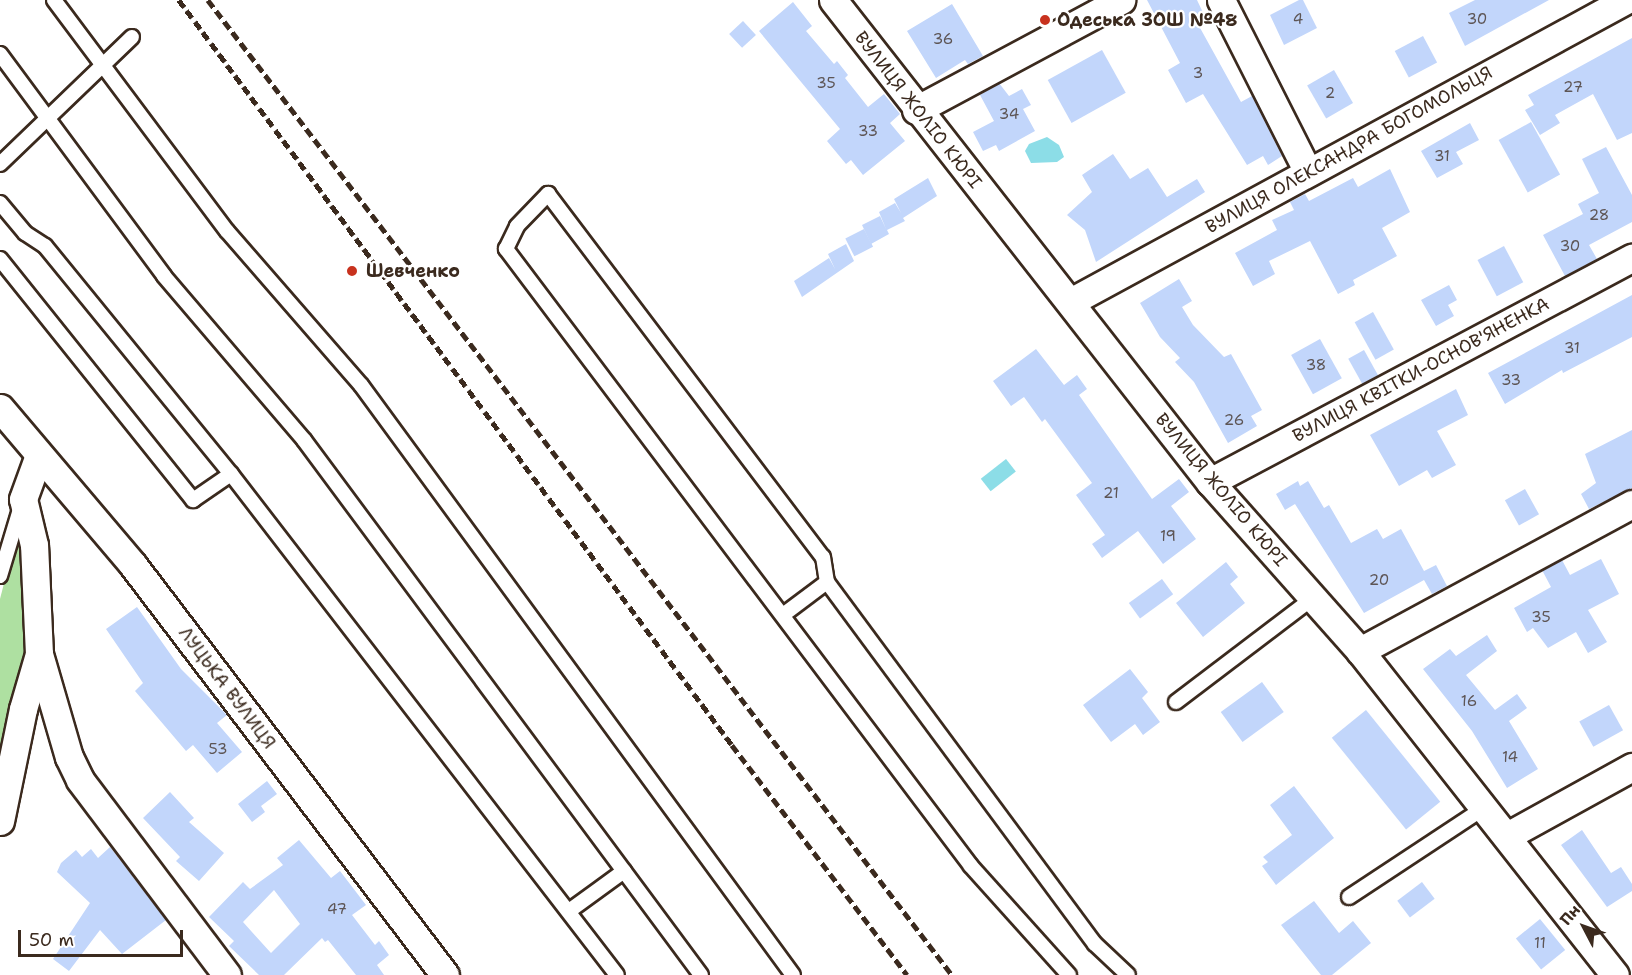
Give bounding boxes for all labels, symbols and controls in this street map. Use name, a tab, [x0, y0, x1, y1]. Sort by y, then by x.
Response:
place label: Одеська ЗОШ №48	[1057, 9, 1238, 31]
house number: 4	[1293, 11, 1303, 29]
house number: 30	[1467, 11, 1487, 29]
marker: Одеська ЗОШ №48	[1038, 13, 1052, 27]
street label: ВУЛИЦЯ ЖОЛІО КЮРІ	[850, 27, 986, 193]
house number: 36	[933, 31, 953, 49]
street label: ВУЛИЦЯ ОЛЕКСАНДРА БОГОМОЛЬЦЯ	[1202, 62, 1496, 238]
house number: 3	[1193, 65, 1203, 83]
house number: 35	[816, 75, 836, 93]
house number: 27	[1563, 79, 1583, 97]
house number: 2	[1325, 85, 1335, 103]
house number: 34	[999, 106, 1019, 124]
house number: 33	[858, 123, 878, 141]
house number: 31	[1434, 148, 1450, 166]
house number: 28	[1589, 207, 1609, 225]
house number: 30	[1560, 238, 1580, 256]
place label: Шевченко	[366, 260, 460, 282]
marker: Шевченко	[343, 262, 361, 280]
street label: ВУЛИЦЯ КВІТКИ-ОСНОВ'ЯНЕНКА	[1289, 293, 1553, 447]
house number: 31	[1564, 340, 1580, 358]
house number: 38	[1306, 357, 1326, 375]
house number: 33	[1501, 372, 1521, 390]
street label: ВУЛИЦЯ ЖОЛІО КЮРІ	[1151, 409, 1291, 571]
house number: 26	[1224, 412, 1244, 430]
house number: 21	[1103, 485, 1119, 503]
house number: 19	[1160, 528, 1176, 546]
house number: 20	[1369, 572, 1389, 590]
house number: 35	[1531, 609, 1551, 627]
street label: ЛУЦЬКА ВУЛИЦЯ	[174, 623, 280, 753]
house number: 16	[1461, 693, 1477, 711]
house number: 53	[209, 741, 227, 759]
house number: 14	[1502, 749, 1518, 767]
north arrow	[1554, 897, 1614, 957]
text: Пн	[1555, 900, 1585, 930]
house number: 47	[327, 901, 347, 919]
scale bar	[21, 918, 186, 956]
text: 50 m	[29, 928, 74, 952]
house number: 11	[1534, 935, 1546, 953]

